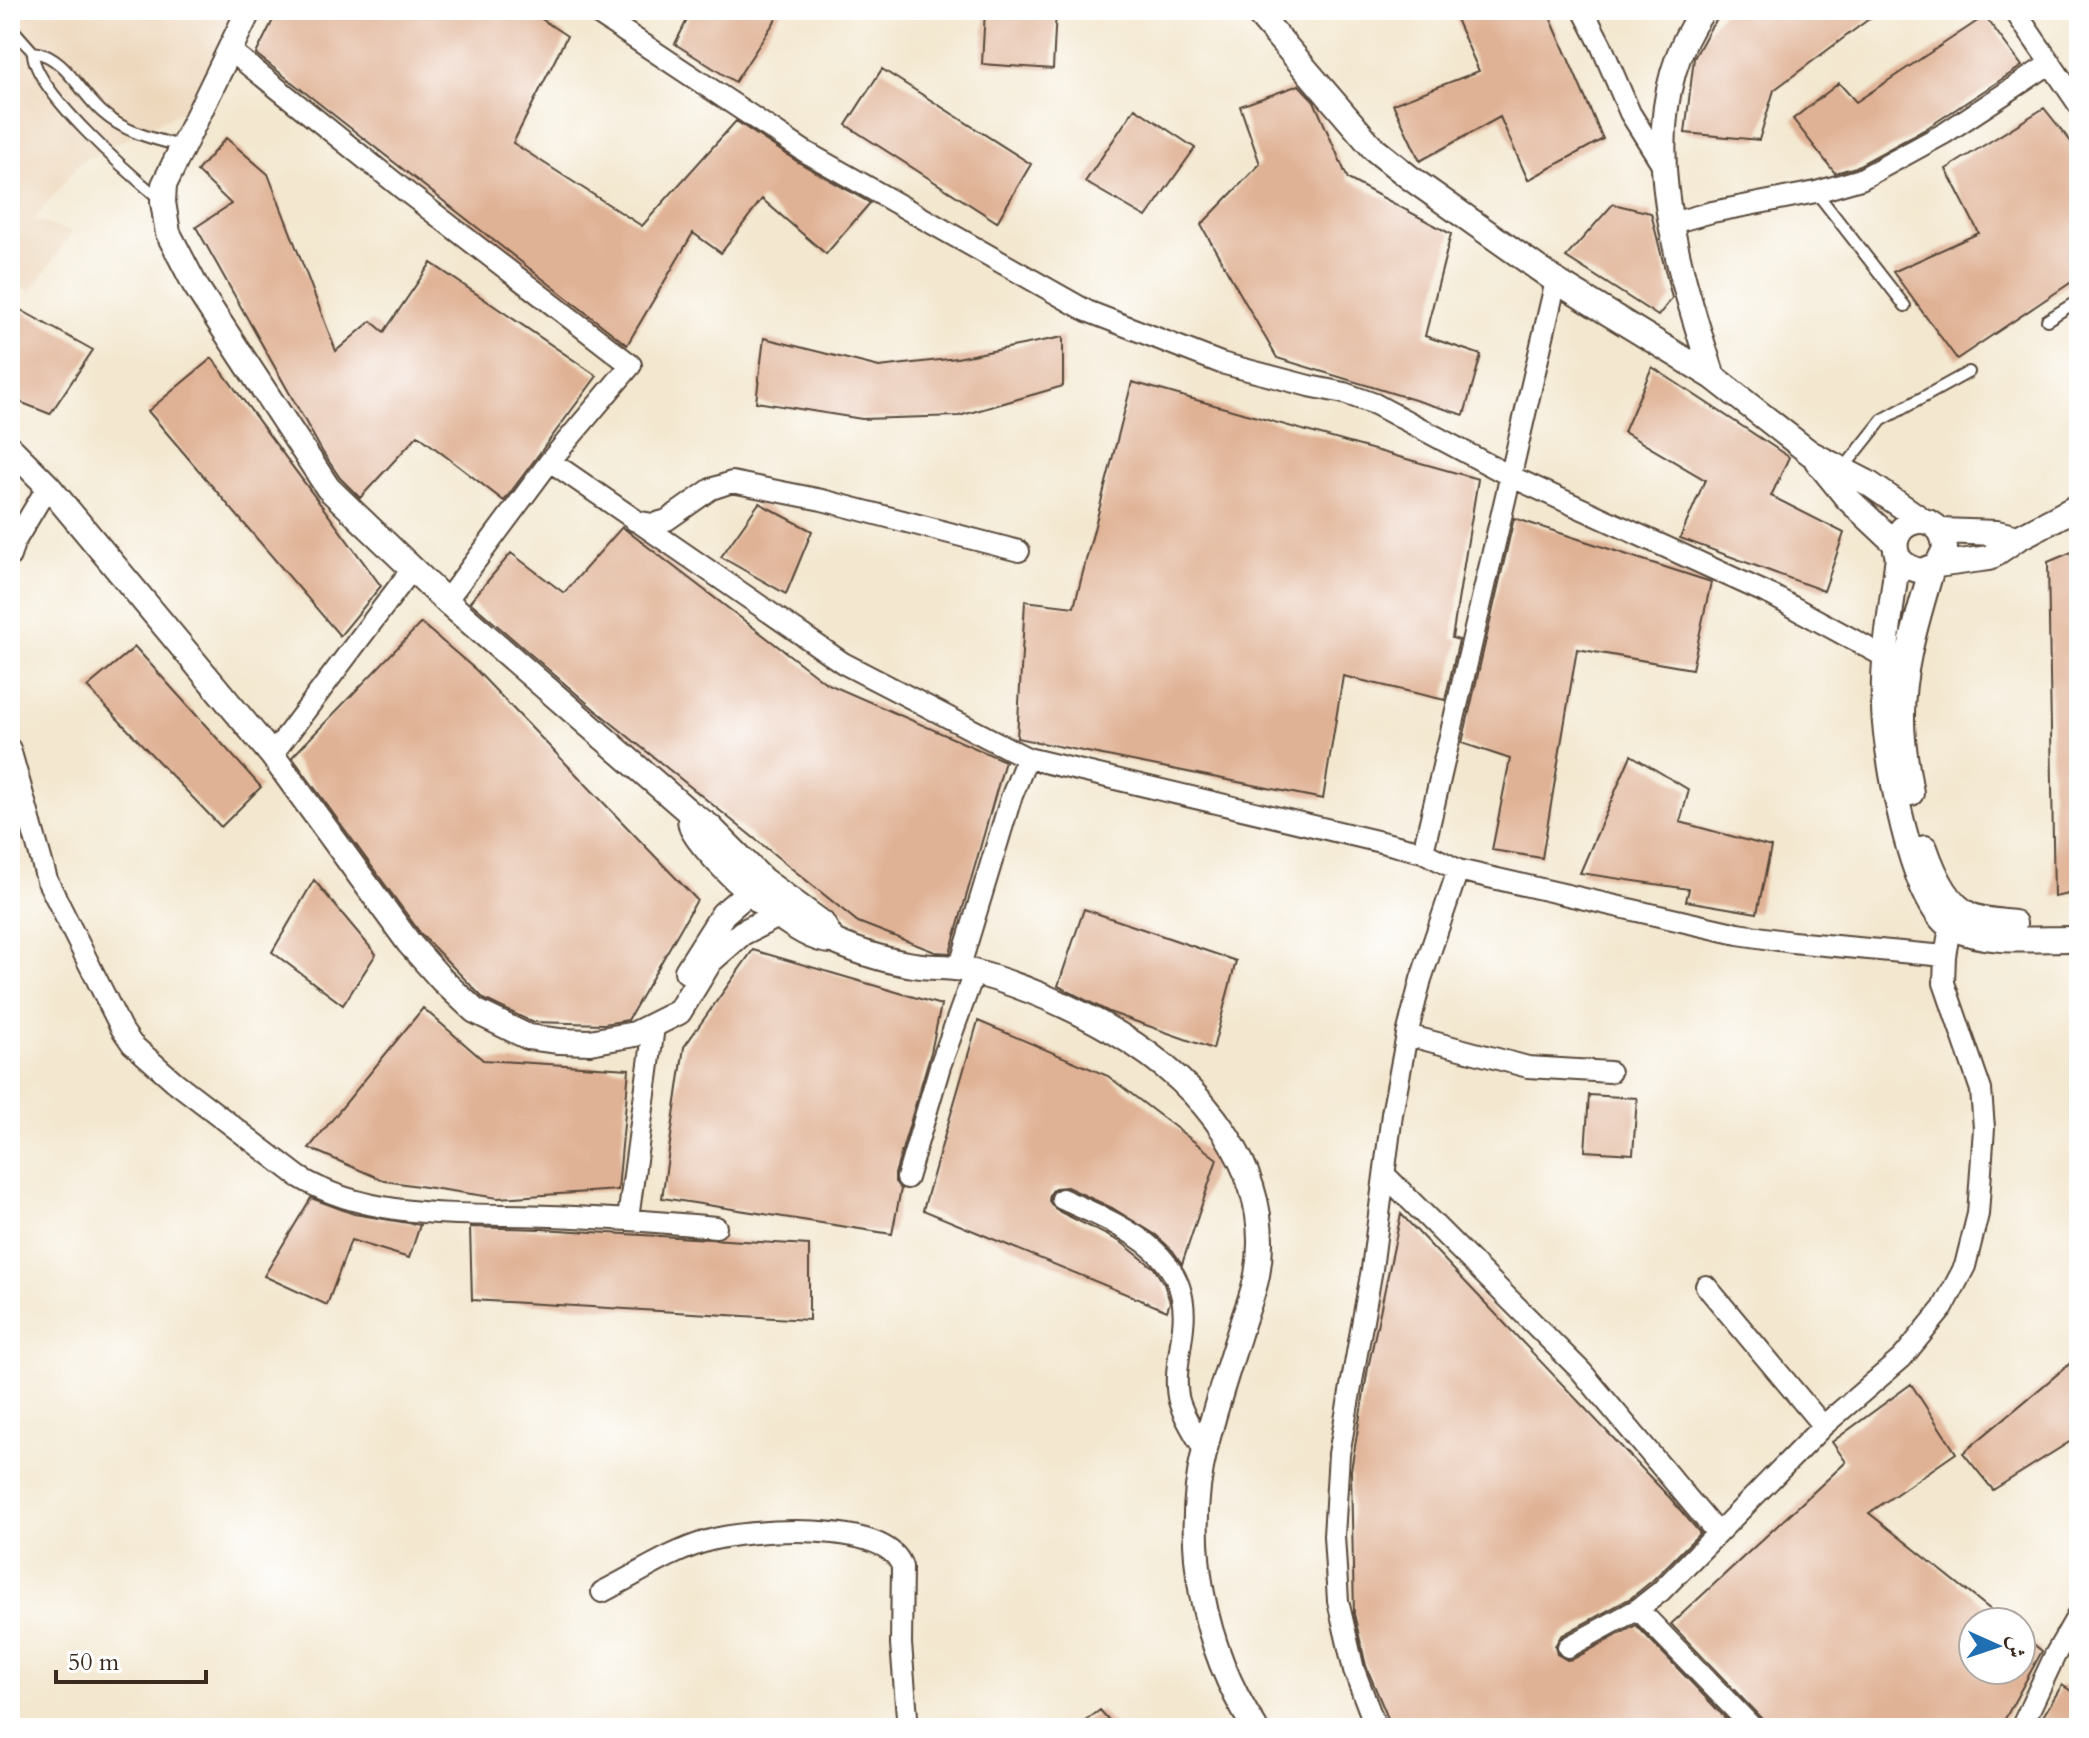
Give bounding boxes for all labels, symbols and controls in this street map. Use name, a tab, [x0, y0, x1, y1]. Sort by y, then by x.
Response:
north arrow	[1957, 1606, 2037, 1686]
scale bar	[56, 1634, 206, 1684]
text: ش	[2000, 1635, 2032, 1659]
text: 50 m	[68, 1646, 120, 1679]

